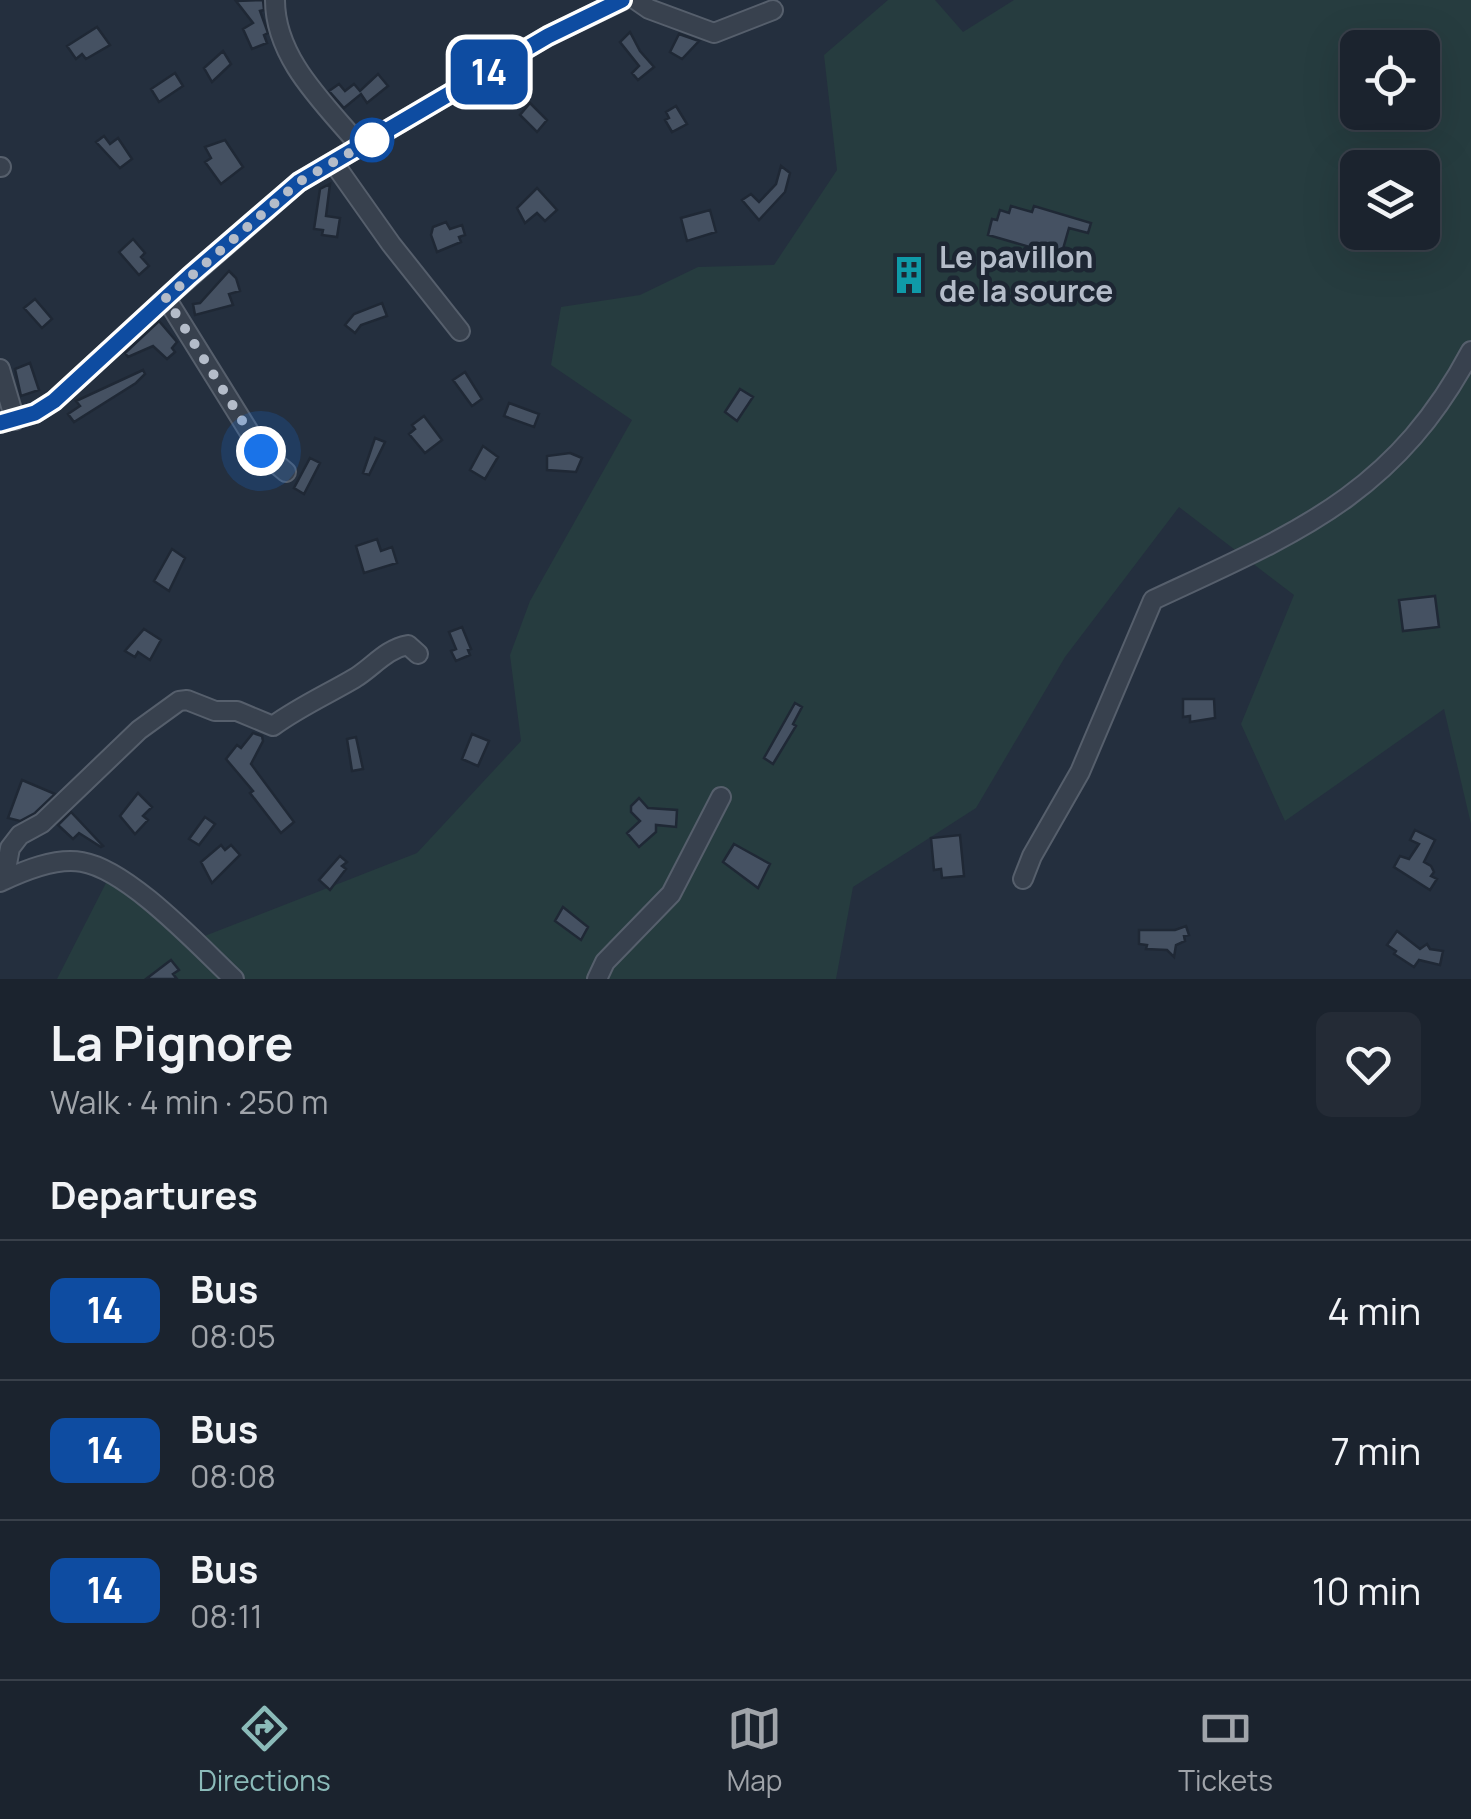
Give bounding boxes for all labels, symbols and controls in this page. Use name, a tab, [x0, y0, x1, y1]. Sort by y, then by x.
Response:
map controls	[1340, 30, 1440, 250]
button: locate	[1340, 30, 1440, 130]
line badge: 14	[444, 40, 534, 104]
text: 14	[471, 48, 507, 96]
unlabelled marker	[351, 119, 393, 161]
button: layers	[1340, 150, 1440, 250]
place label: Le pavillon de la source	[939, 236, 1113, 311]
building icon: Le pavillon de la source	[888, 254, 930, 296]
your location	[236, 426, 286, 476]
text: La Pignore	[50, 1010, 293, 1075]
button: heart	[1316, 1012, 1421, 1117]
text: Walk · 4 min · 250 m	[50, 1080, 328, 1124]
text: Departures	[50, 1168, 258, 1220]
text: Bus	[190, 1262, 258, 1314]
text: 4 min	[1327, 1284, 1421, 1336]
text: 14	[87, 1286, 123, 1334]
text: 08:05	[190, 1314, 276, 1358]
text: Bus	[190, 1402, 258, 1454]
text: 7 min	[1331, 1424, 1421, 1476]
text: 14	[87, 1426, 123, 1474]
text: 08:08	[190, 1454, 276, 1498]
text: Bus	[190, 1542, 258, 1594]
text: 10 min	[1312, 1564, 1421, 1616]
text: 14	[87, 1566, 123, 1614]
text: 08:11	[190, 1594, 263, 1638]
tab: Directions	[198, 1701, 331, 1799]
tab: Map	[727, 1701, 782, 1799]
tab: Tickets	[1178, 1701, 1273, 1799]

